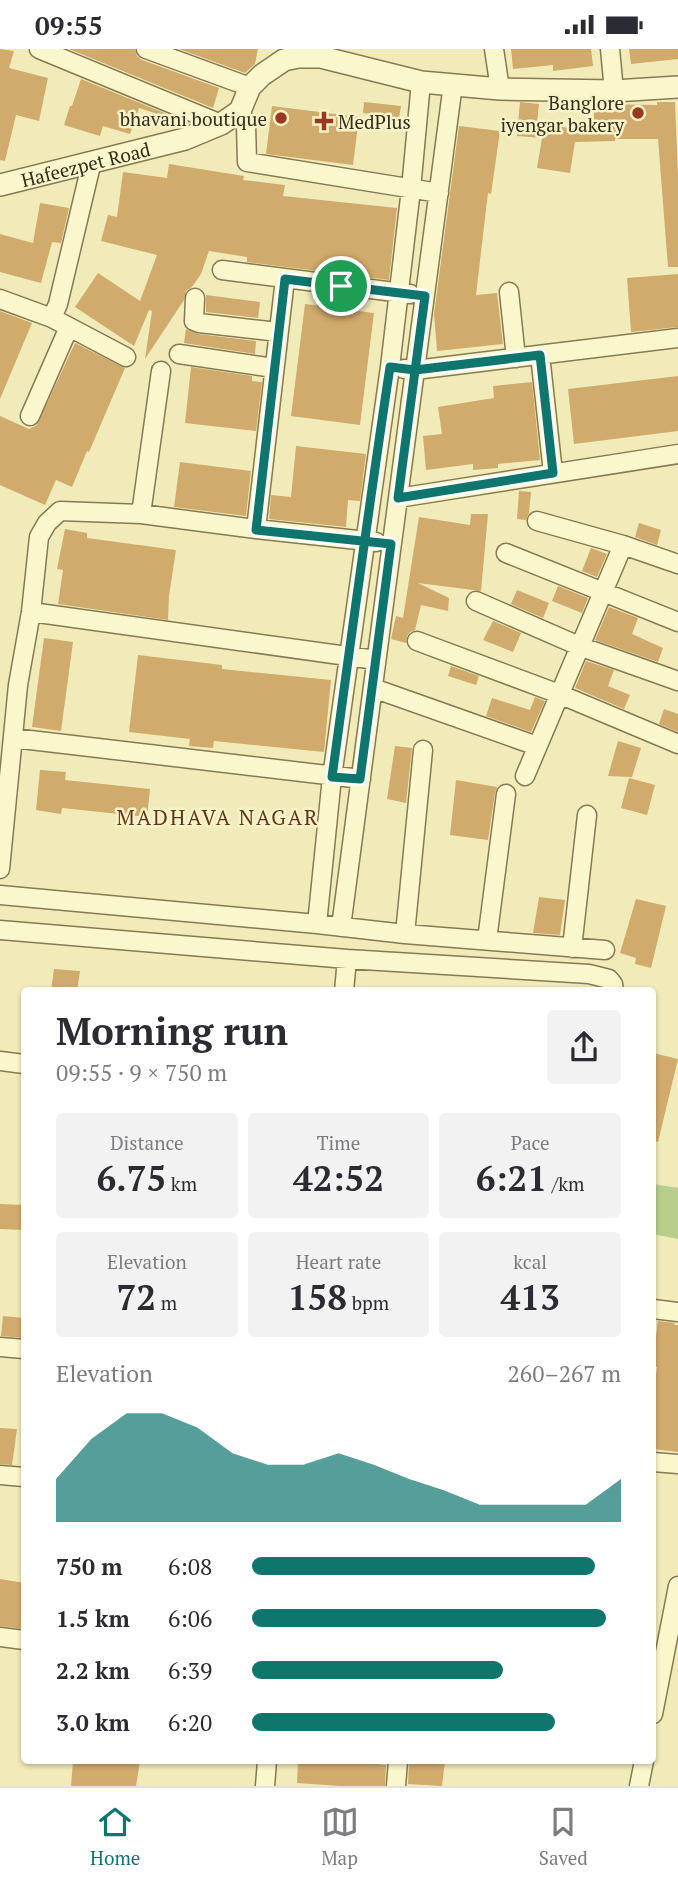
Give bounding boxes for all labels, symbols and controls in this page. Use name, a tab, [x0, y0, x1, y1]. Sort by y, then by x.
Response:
text: 09:55	[35, 8, 103, 42]
place label: Banglore iyengar bakery	[500, 90, 624, 137]
marker: Banglore iyengar bakery	[630, 105, 646, 121]
place label: bhavani boutique	[120, 106, 267, 131]
place label: MedPlus	[338, 109, 411, 134]
marker: bhavani boutique	[273, 110, 289, 126]
marker: MedPlus	[316, 113, 332, 129]
street label: Hafeezpet Road	[18, 136, 153, 192]
pin	[311, 256, 371, 316]
icon: arrive	[322, 267, 360, 305]
district label: MADHAVA NAGAR	[117, 803, 319, 831]
text: Morning run	[56, 1006, 288, 1056]
button: share	[547, 1010, 621, 1084]
text: 09:55 · 9 × 750 m	[56, 1057, 227, 1088]
text: Distance	[110, 1130, 184, 1155]
text: Time	[317, 1130, 360, 1155]
text: Pace	[511, 1130, 550, 1155]
text: 6.75	[97, 1155, 166, 1201]
text: 42:52	[293, 1155, 384, 1201]
text: 6:21	[476, 1155, 547, 1201]
text: km	[166, 1171, 197, 1196]
text: /km	[547, 1171, 585, 1196]
text: Elevation	[107, 1249, 187, 1274]
text: Heart rate	[296, 1249, 381, 1274]
text: kcal	[513, 1249, 547, 1274]
text: 72	[117, 1274, 156, 1320]
text: 158	[288, 1274, 347, 1320]
text: 413	[501, 1274, 560, 1320]
text: m	[156, 1290, 177, 1315]
text: bpm	[347, 1290, 389, 1315]
text: Elevation	[56, 1358, 153, 1389]
text: 260–267 m	[508, 1358, 621, 1389]
text: 750 m	[56, 1551, 122, 1582]
text: 6:08	[168, 1551, 212, 1582]
text: 1.5 km	[56, 1603, 130, 1634]
text: 6:06	[168, 1603, 212, 1634]
text: 2.2 km	[56, 1655, 130, 1686]
text: 6:39	[168, 1655, 212, 1686]
text: 3.0 km	[56, 1707, 130, 1738]
text: 6:20	[168, 1707, 212, 1738]
tab: Home	[90, 1803, 140, 1870]
tab: Map	[321, 1803, 359, 1870]
tab: Saved	[539, 1803, 588, 1870]

